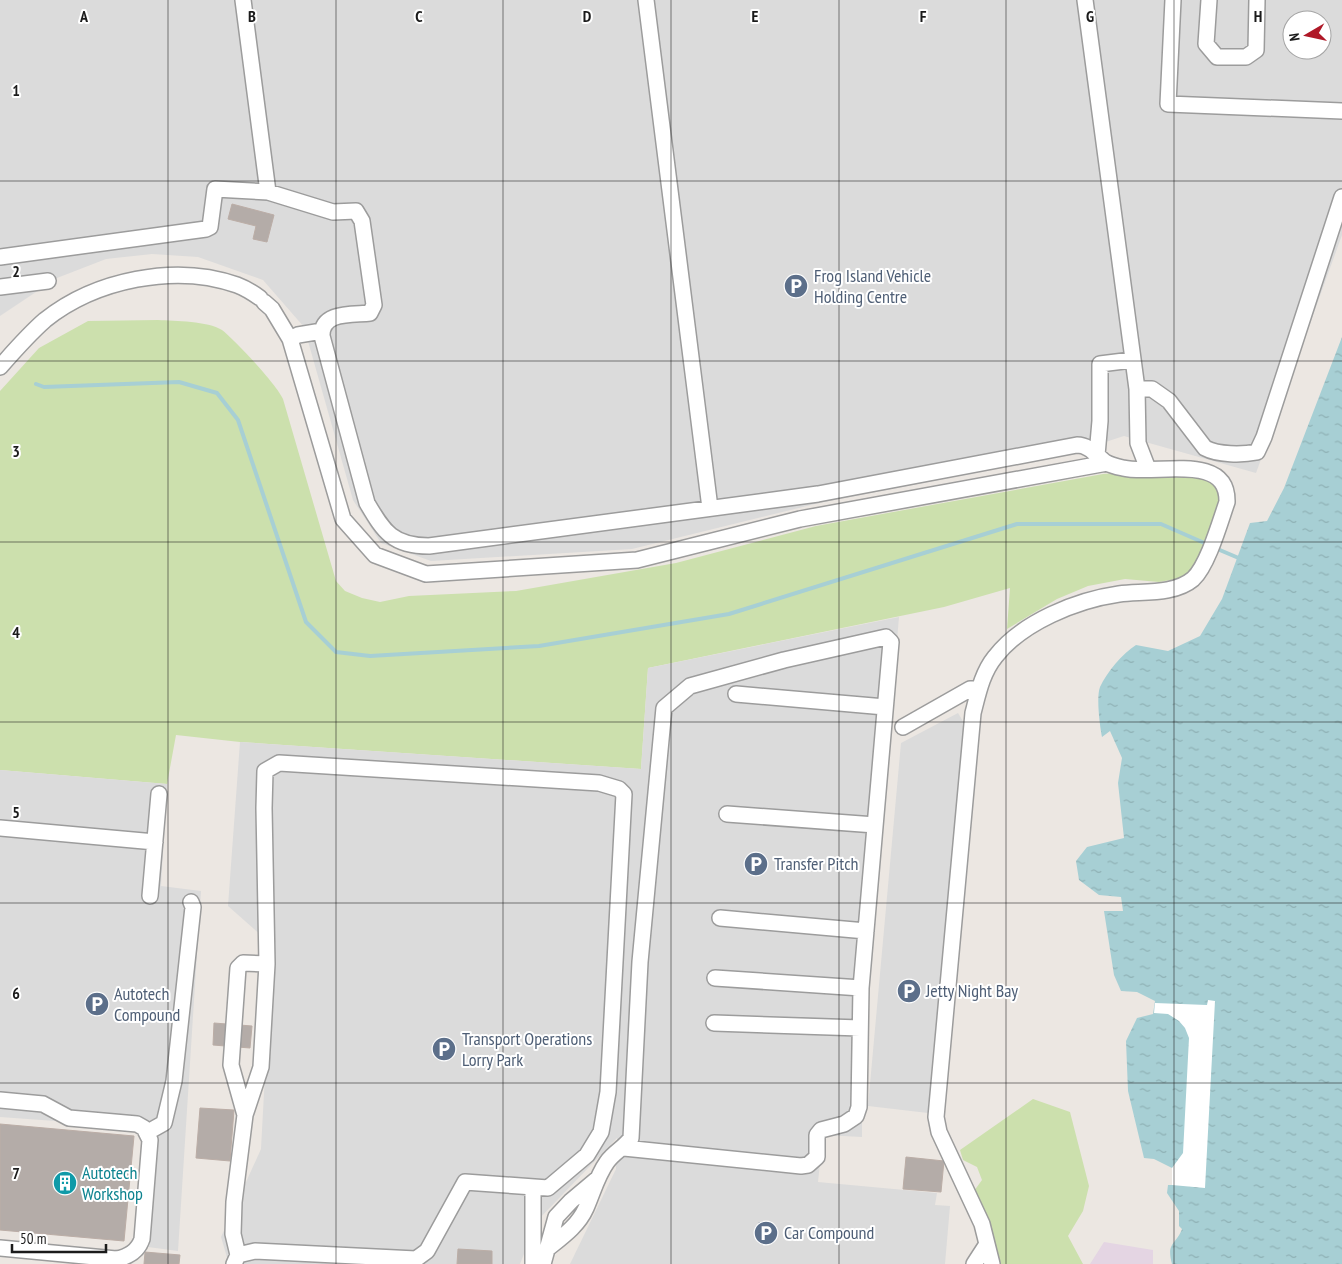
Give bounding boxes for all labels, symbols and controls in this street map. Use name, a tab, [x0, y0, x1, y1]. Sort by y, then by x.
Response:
text: A	[79, 6, 89, 26]
text: B	[248, 6, 256, 26]
text: C	[415, 6, 423, 26]
text: D	[583, 6, 592, 26]
text: E	[752, 6, 759, 26]
text: F	[920, 6, 927, 26]
text: G	[1086, 6, 1094, 26]
text: H	[1254, 6, 1262, 26]
north arrow	[1282, 10, 1332, 60]
text: N	[1285, 32, 1304, 42]
text: 1	[12, 80, 20, 100]
text: 2	[12, 261, 20, 281]
place label: Frog Island Vehicle Holding Centre	[814, 264, 931, 308]
parking icon: Frog Island Vehicle Holding Centre	[783, 273, 809, 299]
text: 3	[12, 441, 20, 461]
text: 4	[12, 622, 20, 642]
text: 5	[12, 802, 20, 822]
parking icon: Transfer Pitch	[743, 851, 769, 877]
place label: Transfer Pitch	[774, 852, 858, 875]
parking icon: Jetty Night Bay	[896, 978, 922, 1004]
place label: Jetty Night Bay	[925, 979, 1018, 1002]
place label: Autotech Compound	[114, 982, 180, 1026]
text: 6	[12, 983, 20, 1003]
parking icon: Autotech Compound	[84, 991, 110, 1017]
place label: Transport Operations Lorry Park	[462, 1027, 592, 1071]
parking icon: Transport Operations Lorry Park	[431, 1036, 457, 1062]
place label: Autotech Workshop	[82, 1161, 143, 1205]
text: 7	[12, 1163, 20, 1183]
building icon: Autotech Workshop	[52, 1170, 78, 1196]
parking icon: Car Compound	[753, 1220, 779, 1246]
place label: Car Compound	[784, 1221, 874, 1244]
scale bar	[12, 1222, 106, 1254]
text: 50 m	[20, 1229, 46, 1248]

